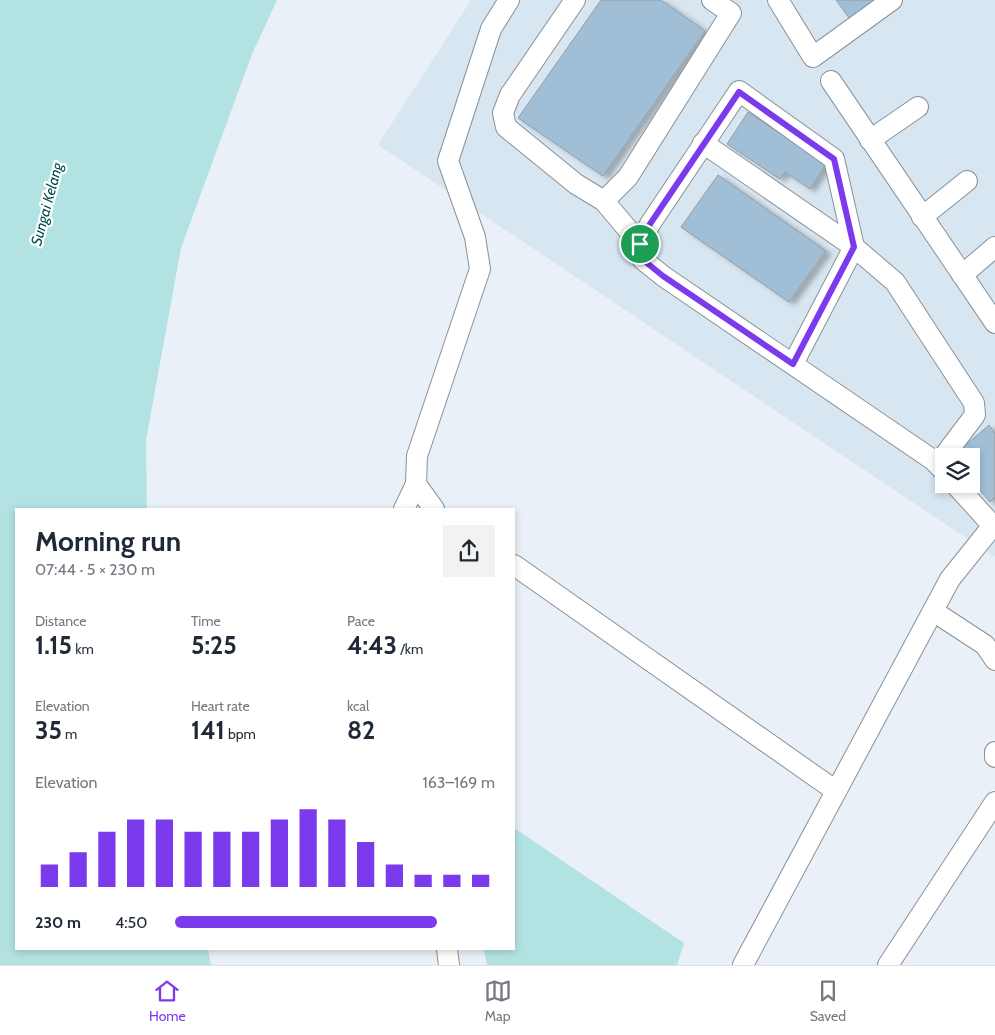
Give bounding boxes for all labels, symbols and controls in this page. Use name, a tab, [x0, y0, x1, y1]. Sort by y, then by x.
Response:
water label: Sungai Kelang	[27, 159, 67, 247]
pin	[619, 223, 661, 265]
icon: arrive	[626, 230, 654, 258]
map controls	[935, 448, 980, 493]
button: layers	[935, 448, 980, 493]
text: Morning run	[35, 524, 181, 558]
button: share	[443, 525, 495, 577]
text: 07:44 · 5 × 230 m	[35, 560, 155, 579]
text: Distance	[35, 612, 87, 630]
text: Time	[191, 612, 221, 630]
text: Pace	[347, 612, 375, 630]
text: 1.15	[35, 630, 72, 660]
text: 5:25	[191, 630, 237, 660]
text: 4:43	[347, 630, 397, 660]
text: km	[72, 640, 94, 658]
text: /km	[397, 640, 423, 658]
text: Elevation	[35, 697, 90, 715]
text: Heart rate	[191, 697, 250, 715]
text: kcal	[347, 697, 369, 715]
text: 35	[35, 715, 62, 745]
text: 141	[191, 715, 225, 745]
text: 82	[347, 715, 375, 745]
text: m	[62, 725, 77, 743]
text: bpm	[225, 725, 256, 743]
text: Elevation	[35, 773, 98, 792]
text: 163–169 m	[423, 773, 495, 792]
text: 230 m	[35, 913, 81, 932]
text: 4:50	[115, 913, 147, 932]
tab: Home	[149, 977, 186, 1025]
tab: Map	[484, 977, 512, 1025]
tab: Saved	[810, 977, 846, 1025]

